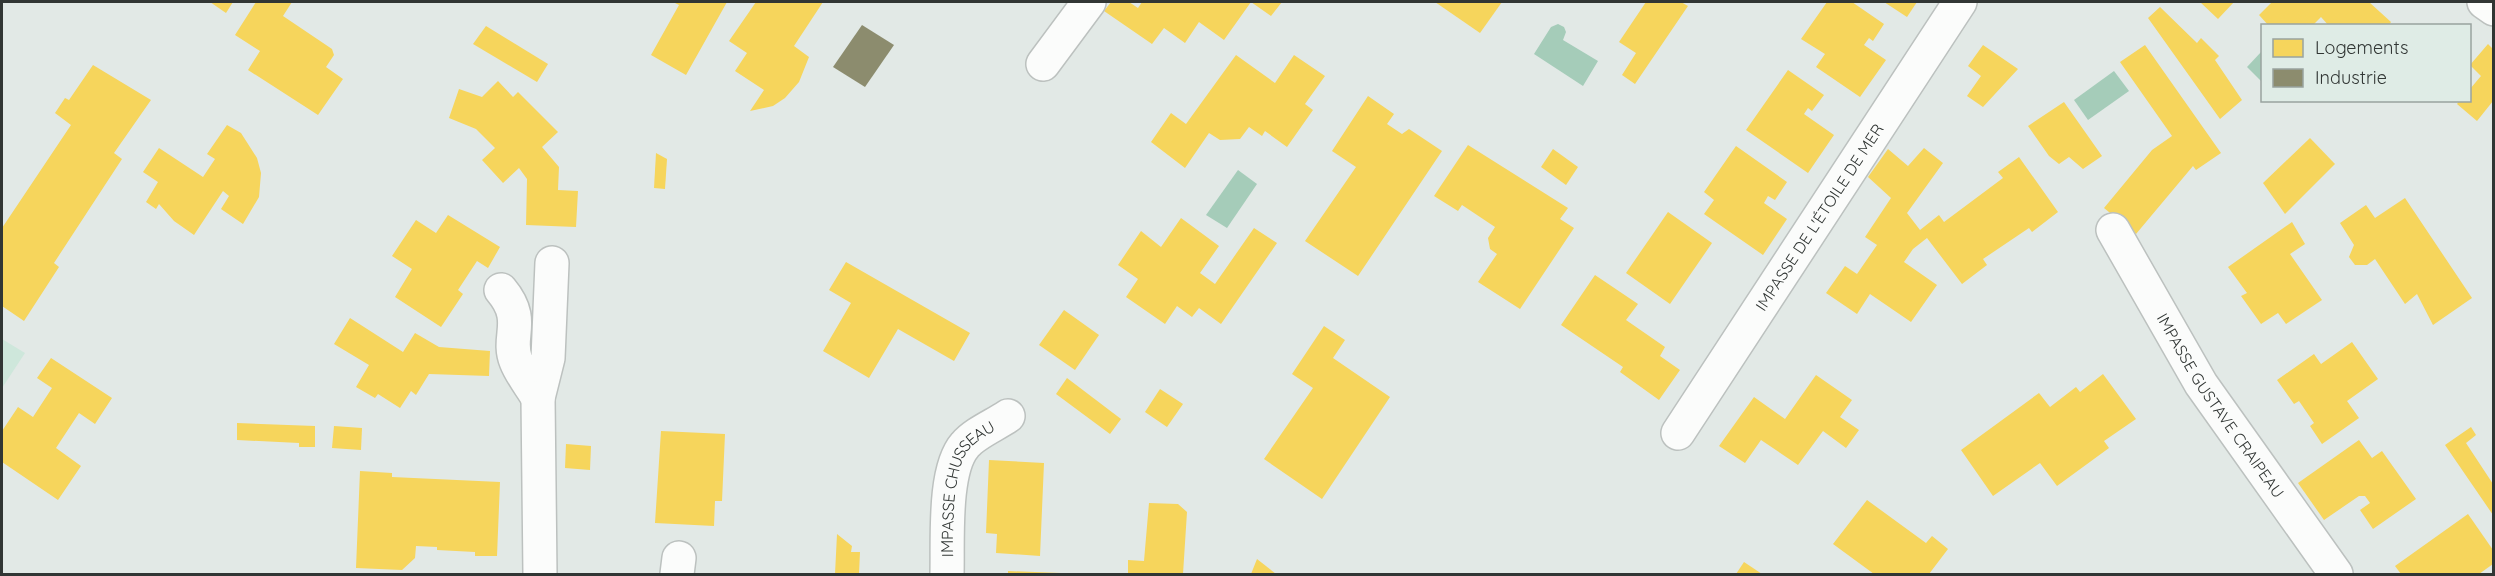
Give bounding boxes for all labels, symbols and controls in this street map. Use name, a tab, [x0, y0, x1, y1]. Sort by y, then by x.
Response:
legend	[2261, 24, 2471, 102]
text: Logements	[2315, 36, 2408, 59]
text: Industrie	[2315, 66, 2387, 89]
street label: IMPASSE DE L'ÉTOILE DE MER	[1751, 120, 1888, 314]
street label: IMPASSE GUSTAVE CRAIPEAU	[2153, 310, 2289, 502]
street label: IMPASSE CHUSSEAU	[937, 416, 998, 557]

